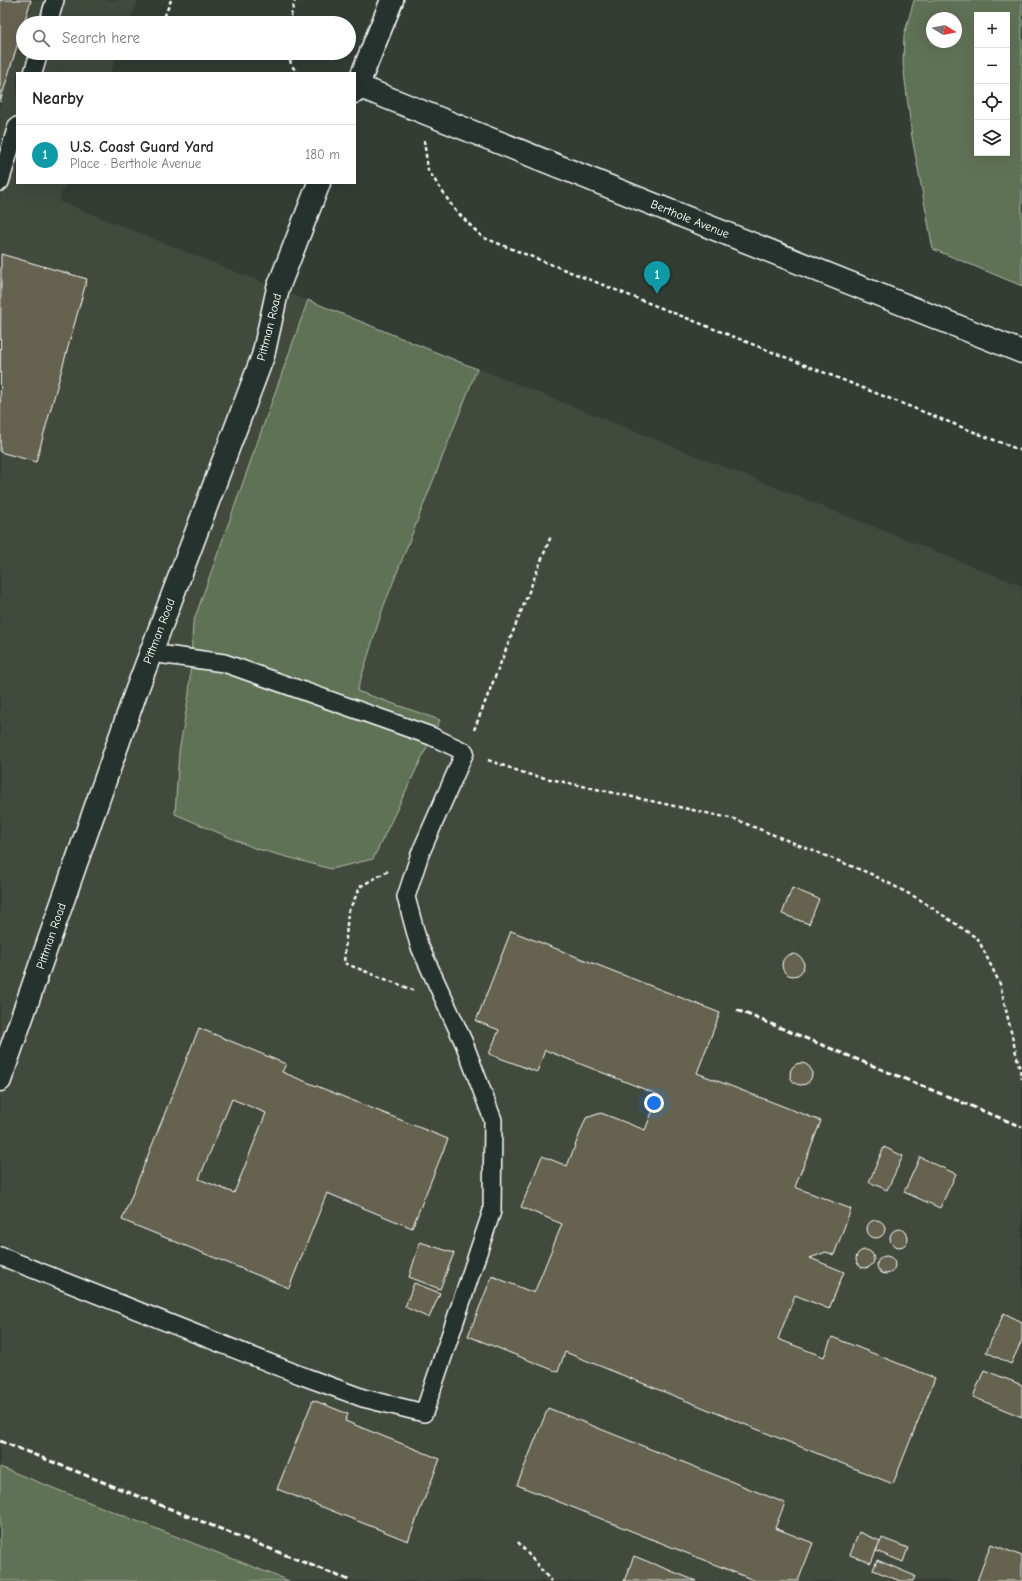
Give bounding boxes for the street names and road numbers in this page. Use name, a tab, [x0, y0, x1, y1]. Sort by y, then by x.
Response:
street label: Berthole Avenue	[649, 197, 731, 241]
street label: Pittman Road	[254, 292, 284, 362]
street label: Pittman Road	[140, 596, 178, 666]
street label: Pittman Road	[33, 901, 69, 971]

